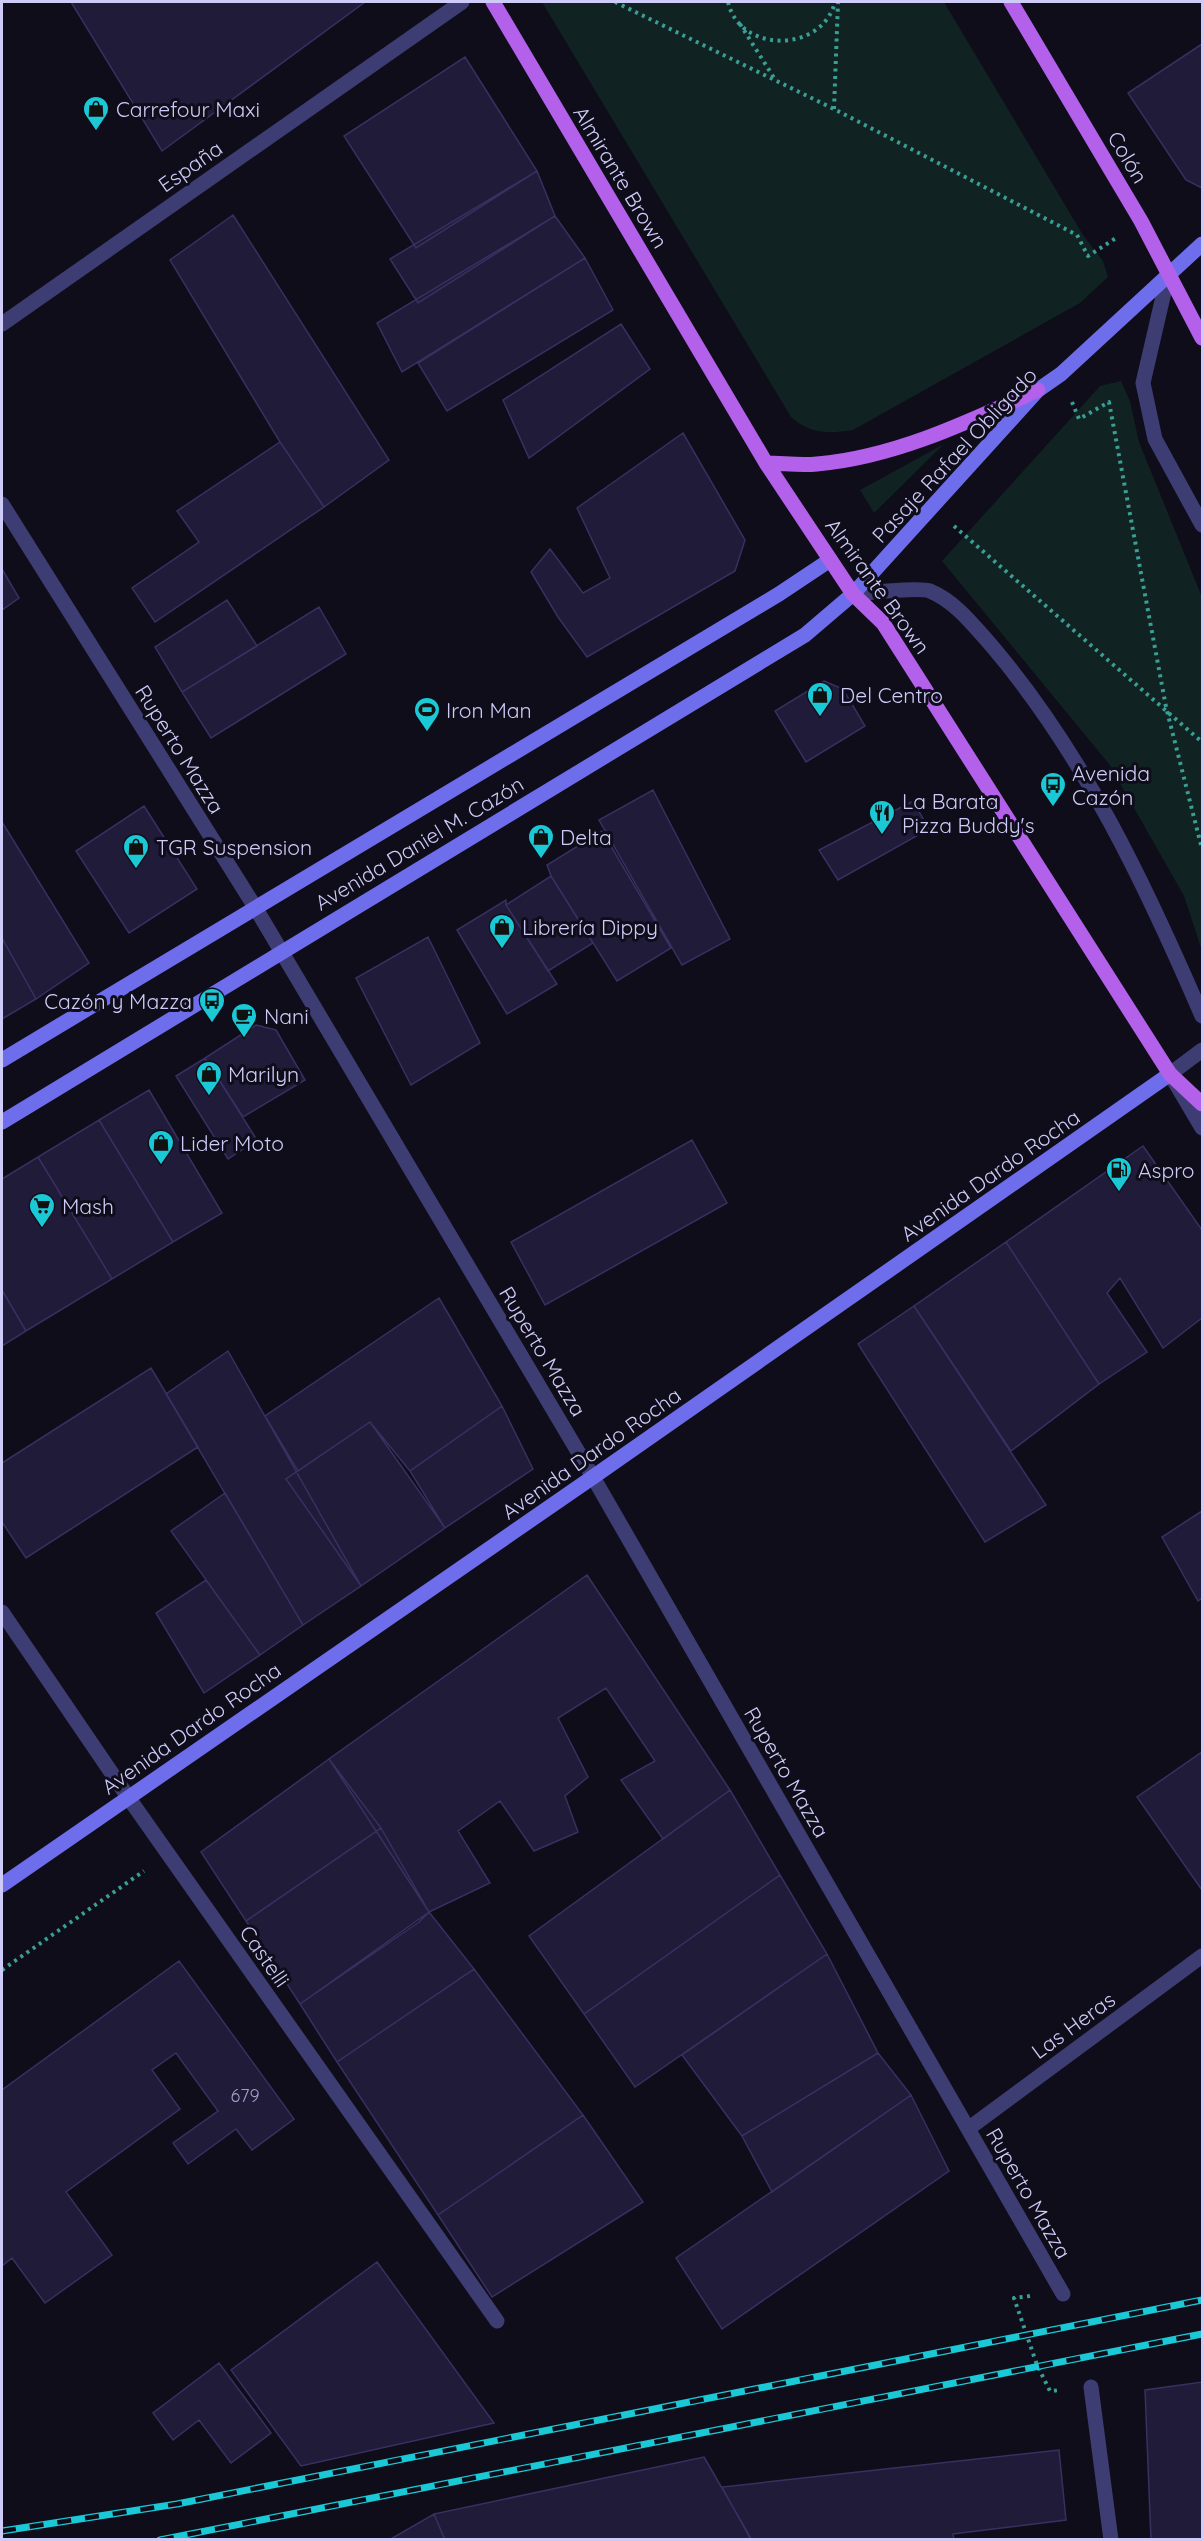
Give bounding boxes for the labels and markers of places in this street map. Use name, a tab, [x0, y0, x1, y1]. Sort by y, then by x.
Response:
shop icon: Carrefour Maxi	[81, 94, 111, 132]
place label: Carrefour Maxi	[116, 96, 260, 122]
shop icon: Del Centro	[805, 680, 835, 718]
place label: Del Centro	[840, 682, 943, 708]
sports icon: Iron Man	[412, 695, 442, 733]
place label: Iron Man	[446, 697, 532, 723]
place label: Avenida Cazón	[1072, 760, 1150, 810]
bus stop icon: Avenida Cazón	[1038, 770, 1068, 808]
place label: La Barata Pizza Buddy's	[902, 788, 1035, 838]
restaurant icon: La Barata Pizza Buddy's	[867, 798, 897, 836]
shop icon: Delta	[526, 822, 556, 860]
place label: Delta	[560, 824, 612, 850]
shop icon: TGR Suspension	[121, 832, 151, 870]
place label: TGR Suspension	[156, 834, 312, 860]
shop icon: Librería Dippy	[487, 912, 517, 950]
place label: Librería Dippy	[522, 914, 658, 940]
bus stop icon: Cazón y Mazza	[197, 986, 227, 1024]
place label: Cazón y Mazza	[44, 988, 192, 1014]
cafe icon: Nani	[229, 1001, 259, 1039]
place label: Nani	[264, 1003, 309, 1029]
shop icon: Marilyn	[194, 1059, 224, 1097]
place label: Marilyn	[228, 1061, 299, 1087]
shop icon: Lider Moto	[146, 1128, 176, 1166]
place label: Lider Moto	[180, 1130, 284, 1156]
fuel station icon: Aspro	[1104, 1155, 1134, 1193]
place label: Aspro	[1138, 1157, 1194, 1183]
supermarket icon: Mash	[27, 1191, 57, 1229]
place label: Mash	[62, 1193, 114, 1219]

